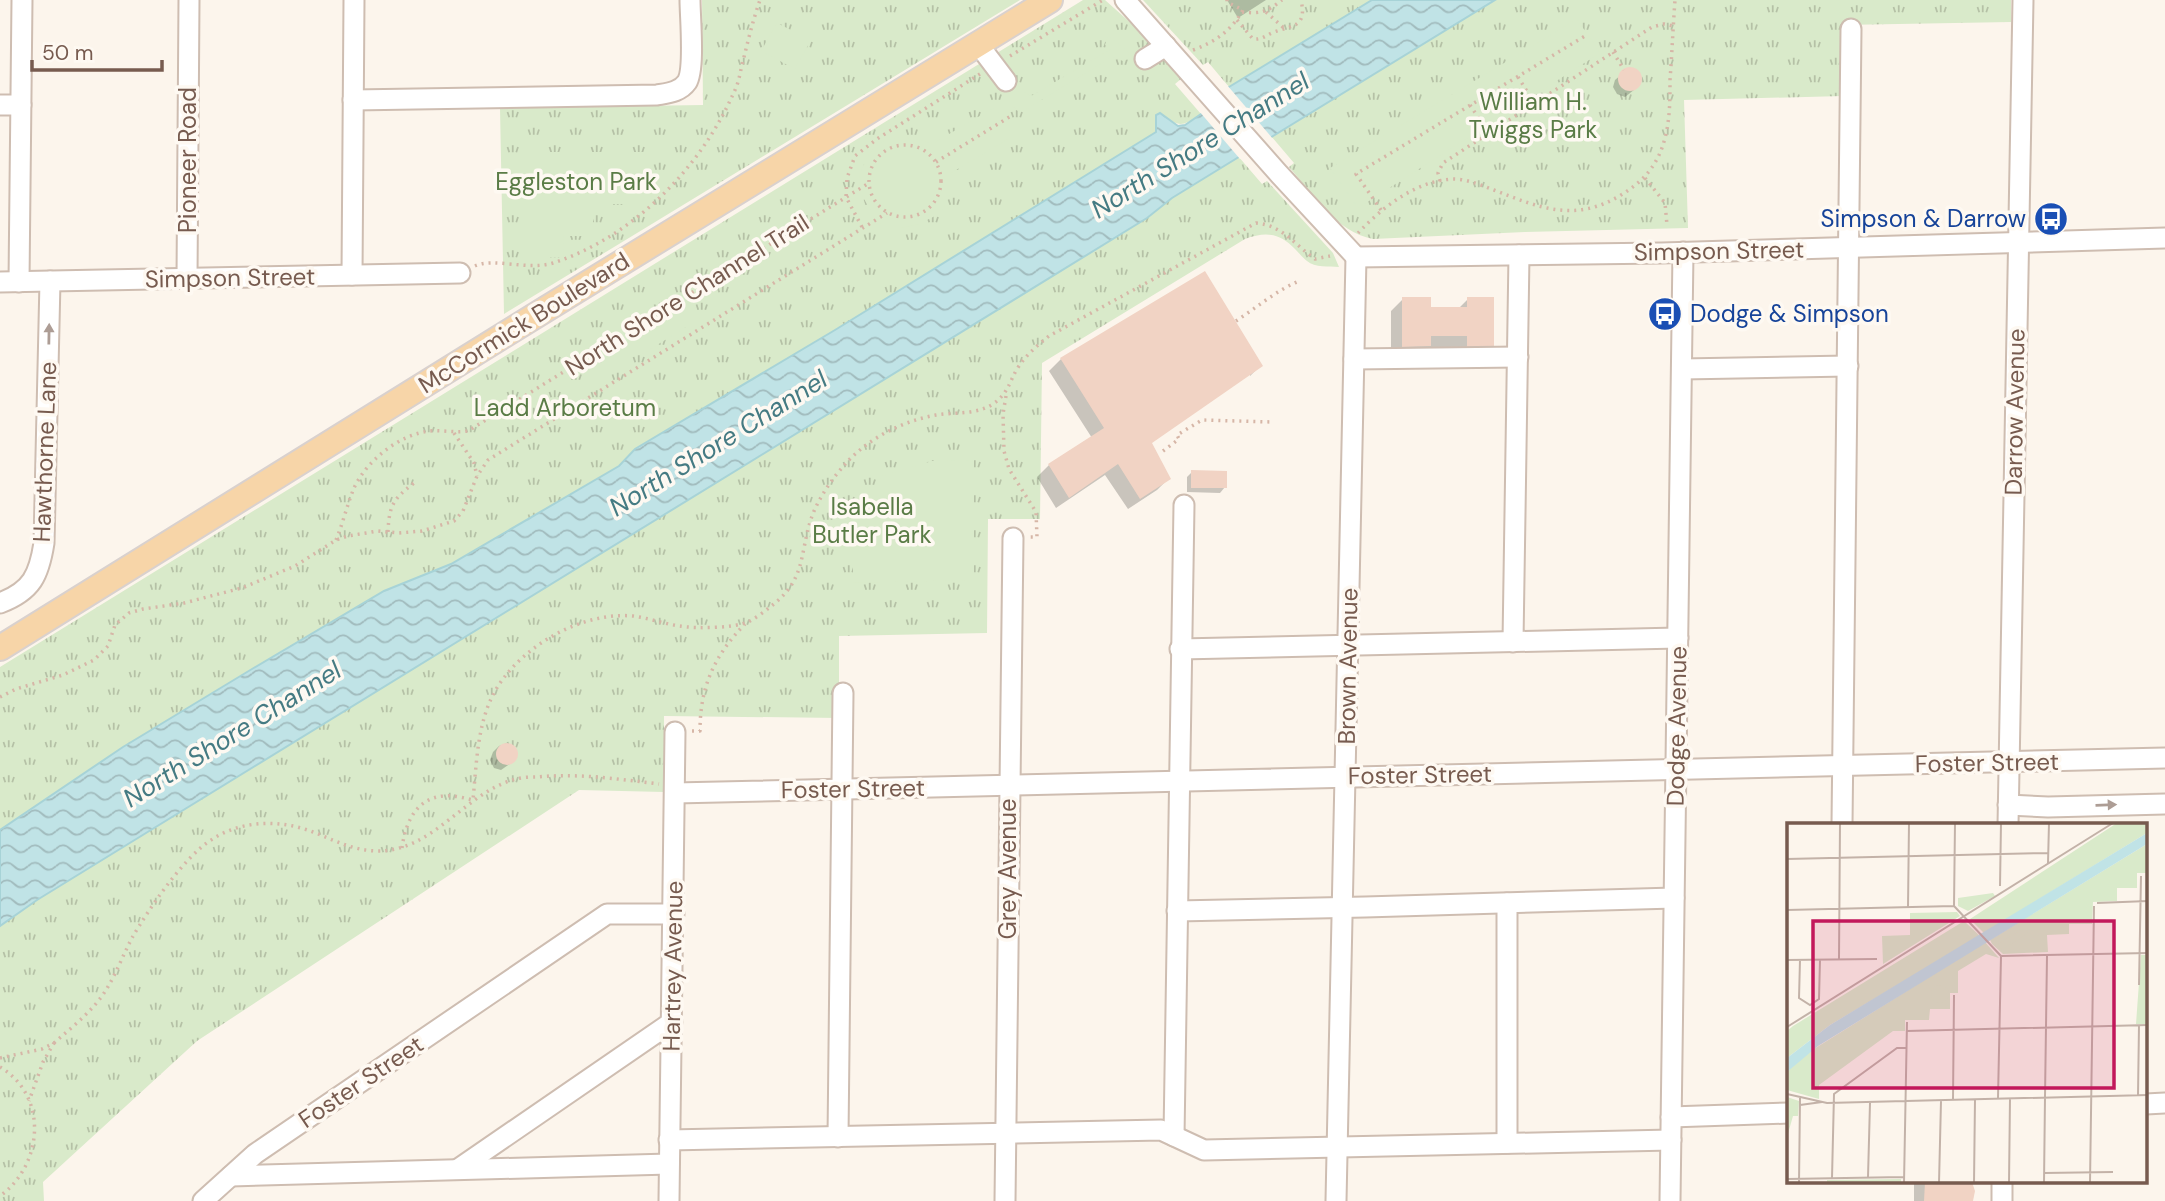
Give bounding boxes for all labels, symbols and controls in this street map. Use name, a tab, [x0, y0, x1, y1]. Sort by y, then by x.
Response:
scale bar	[32, 28, 161, 72]
text: 50 m	[42, 39, 93, 67]
water label: North Shore Channel	[1085, 63, 1316, 226]
park label: William H. Twiggs Park	[1469, 86, 1597, 145]
street label: Pioneer Road	[172, 87, 203, 233]
park label: Eggleston Park	[495, 166, 657, 197]
bus stop icon: Simpson & Darrow	[2032, 200, 2070, 238]
place label: Simpson & Darrow	[1821, 203, 2026, 234]
street label: North Shore Channel Trail	[559, 207, 814, 382]
street label: Simpson Street	[1633, 234, 1805, 267]
street label: McCormick Boulevard	[412, 245, 635, 400]
street label: Simpson Street	[144, 261, 316, 294]
bus stop icon: Dodge & Simpson	[1646, 295, 1684, 333]
place label: Dodge & Simpson	[1690, 298, 1889, 329]
one-way arrow	[43, 323, 55, 345]
street label: Darrow Avenue	[1998, 328, 2031, 496]
street label: Hawthorne Lane	[26, 361, 63, 543]
water label: North Shore Channel	[603, 361, 834, 524]
park label: Ladd Arboretum	[474, 392, 656, 423]
park label: Isabella Butler Park	[812, 491, 932, 550]
street label: Brown Avenue	[1331, 587, 1364, 745]
street label: Dodge Avenue	[1660, 646, 1693, 806]
water label: North Shore Channel	[117, 652, 348, 815]
street label: Foster Street	[1915, 746, 2059, 779]
street label: Foster Street	[1348, 758, 1492, 791]
street label: Foster Street	[781, 772, 925, 805]
street label: Grey Avenue	[992, 798, 1023, 940]
one-way arrow	[2096, 800, 2118, 811]
inset map	[1787, 823, 2148, 1184]
street label: Hartrey Avenue	[656, 880, 689, 1052]
street label: Foster Street	[292, 1028, 429, 1135]

